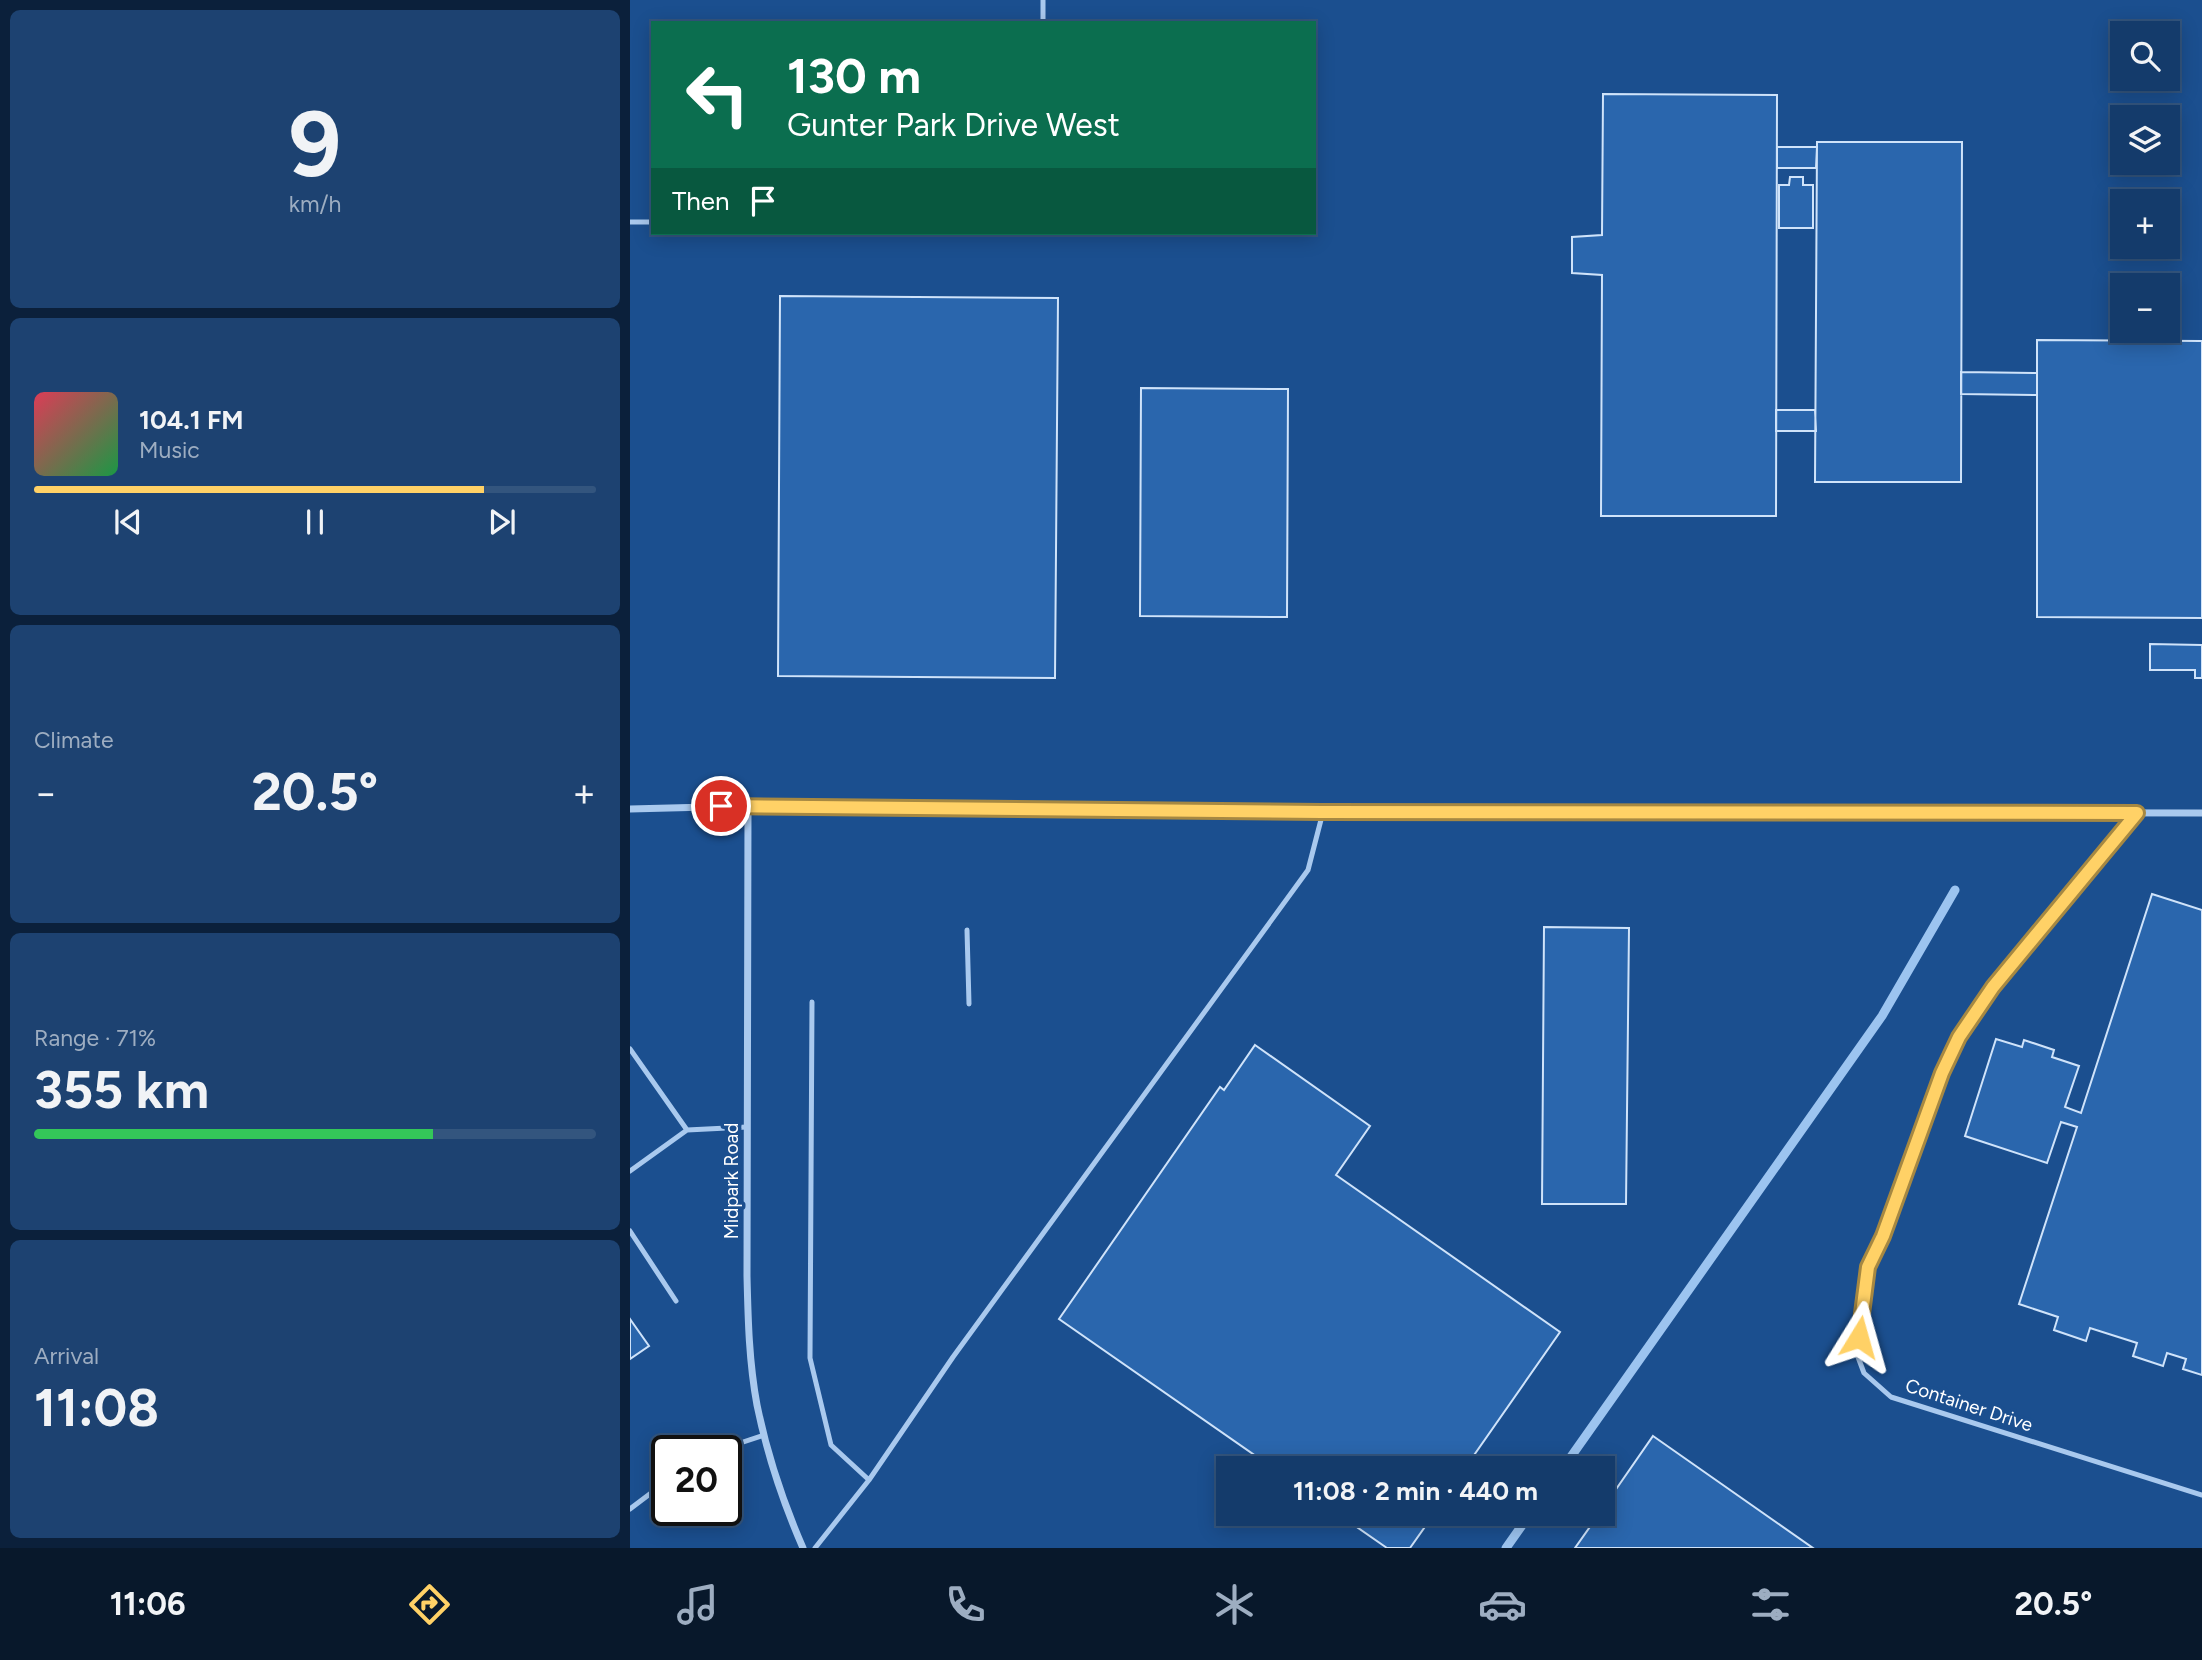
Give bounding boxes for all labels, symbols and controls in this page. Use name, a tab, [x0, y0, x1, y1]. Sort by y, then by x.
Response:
map controls	[2110, 21, 2180, 343]
button: search	[2110, 21, 2180, 91]
text: 130 m	[787, 46, 921, 105]
icon: left	[672, 49, 763, 140]
text: 9	[289, 90, 341, 199]
button: layers	[2110, 105, 2180, 175]
text: Gunter Park Drive West	[787, 106, 1120, 144]
icon: arrive	[744, 182, 782, 220]
text: Then	[672, 185, 730, 217]
button: +	[2110, 189, 2180, 259]
text: km/h	[289, 190, 341, 218]
button: −	[2110, 273, 2180, 343]
text: 104.1 FM	[139, 404, 244, 436]
text: Music	[139, 436, 200, 464]
icon: previous	[109, 503, 147, 541]
icon: pause	[296, 503, 334, 541]
icon: next	[483, 503, 521, 541]
text: Climate	[34, 726, 113, 754]
text: 20.5°	[252, 761, 378, 823]
text: −	[34, 770, 58, 816]
text: +	[572, 770, 596, 816]
pin	[691, 776, 751, 836]
icon: arrive	[702, 787, 740, 825]
text: Range · 71%	[34, 1024, 156, 1052]
text: 355 km	[34, 1059, 209, 1121]
street label: Midpark Road	[720, 1123, 743, 1239]
position arrow	[1822, 1300, 1896, 1374]
text: Arrival	[34, 1342, 99, 1370]
street label: Container Drive	[1902, 1374, 2036, 1436]
text: 11:08	[34, 1377, 159, 1439]
speed limit sign: 20	[651, 1435, 742, 1526]
text: 11:08 · 2 min · 440 m	[1293, 1475, 1538, 1507]
icon: directions	[405, 1580, 454, 1629]
icon: music	[673, 1580, 722, 1629]
icon: phone	[941, 1580, 990, 1629]
icon: climate	[1210, 1580, 1259, 1629]
icon: car	[1478, 1580, 1527, 1629]
icon: filters	[1746, 1580, 1795, 1629]
text: 11:06	[110, 1585, 186, 1623]
text: 20.5°	[2014, 1585, 2092, 1623]

